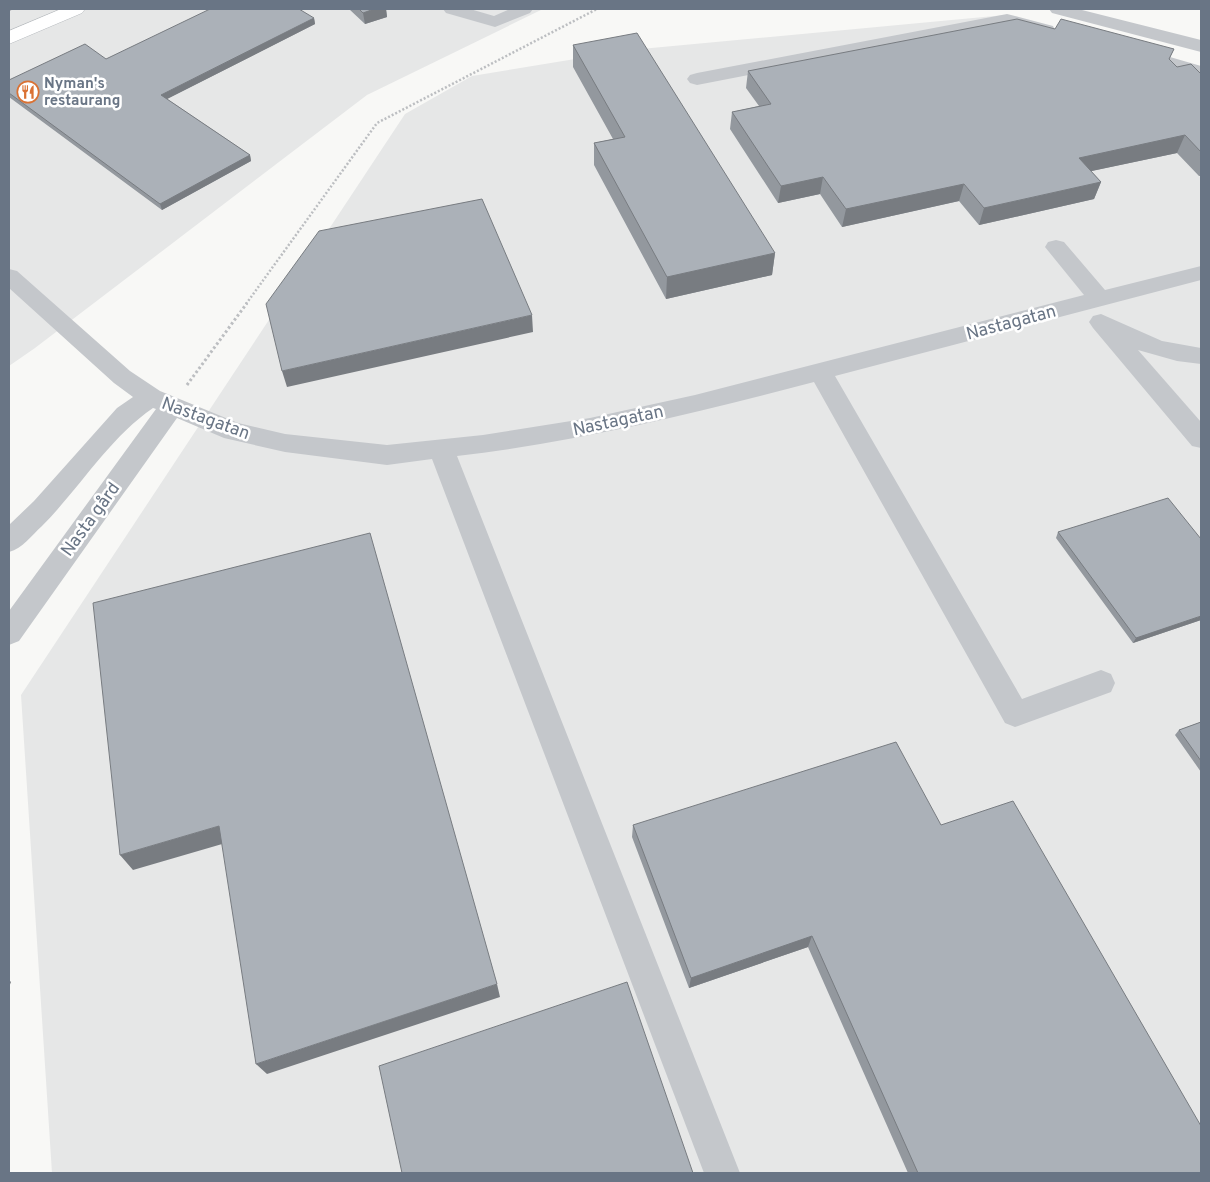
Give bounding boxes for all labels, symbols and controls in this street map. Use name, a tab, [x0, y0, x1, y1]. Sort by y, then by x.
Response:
place label: Nyman's restaurang	[44, 75, 120, 111]
restaurant icon: Nyman's restaurang	[16, 80, 40, 104]
street label: Nastagatan	[964, 300, 1059, 346]
street label: Nastagatan	[158, 393, 253, 446]
street label: Nastagatan	[571, 401, 666, 442]
street label: Nasta gård	[56, 478, 126, 562]

